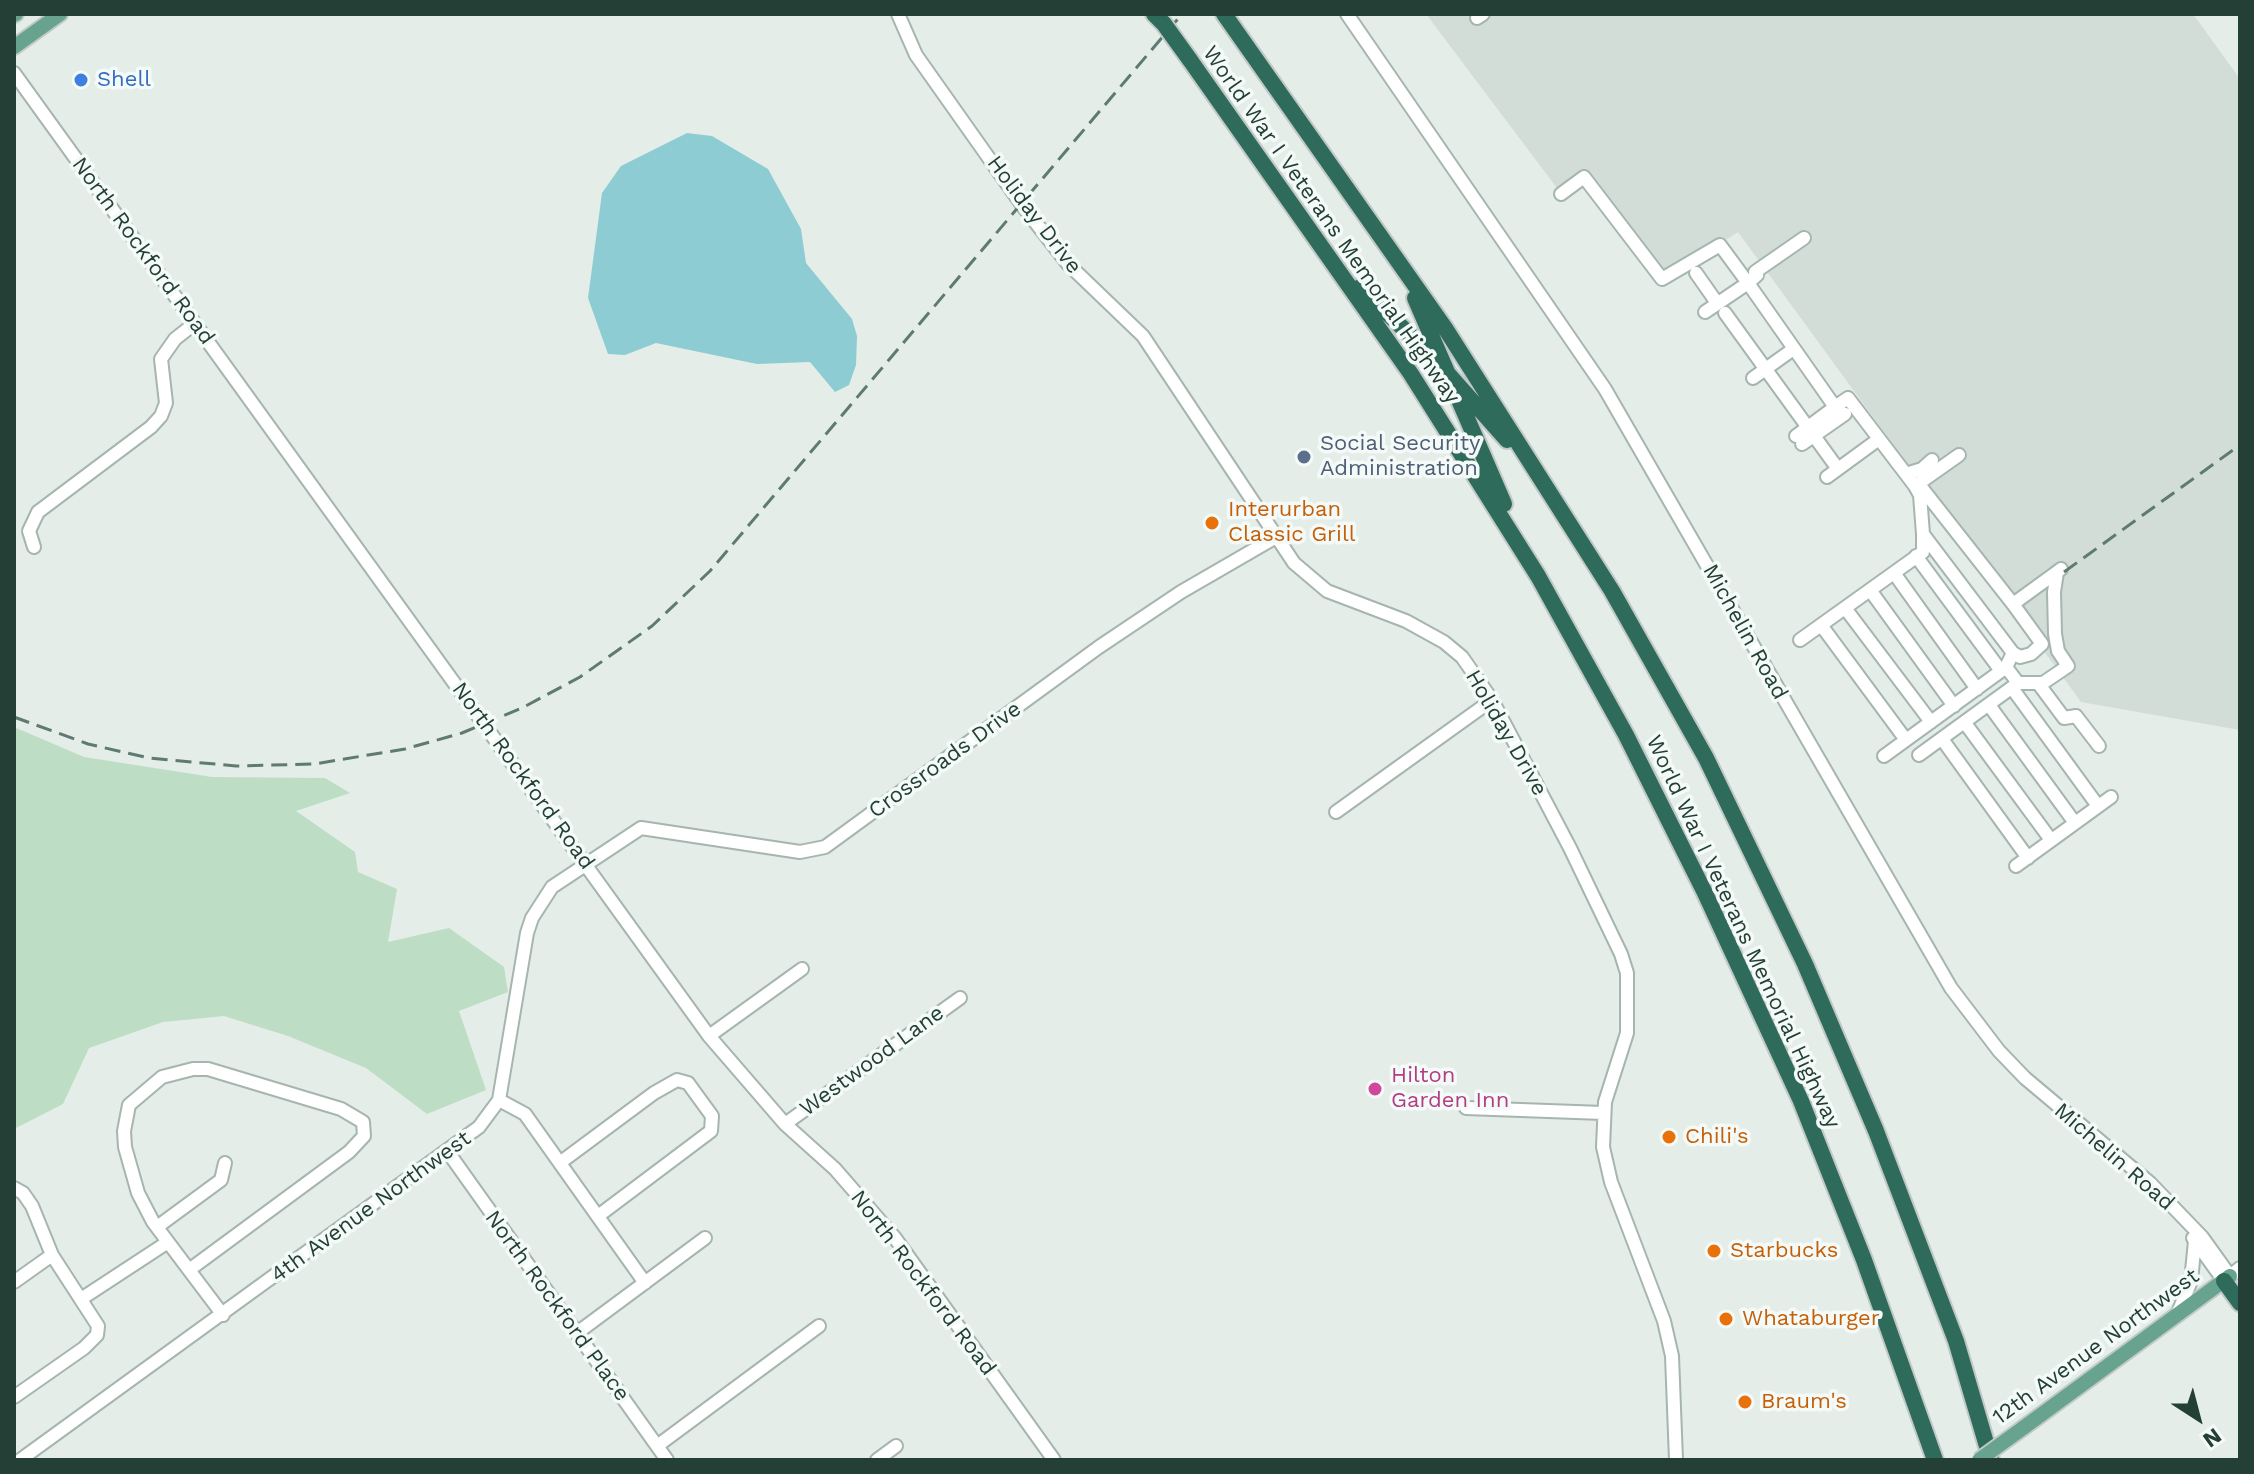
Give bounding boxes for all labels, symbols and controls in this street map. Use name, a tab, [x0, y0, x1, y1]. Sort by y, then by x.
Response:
street label: World War I Veterans Memorial Highway	[1197, 41, 1465, 409]
place label: Shell	[97, 67, 151, 93]
marker: Shell	[72, 71, 90, 89]
street label: Holiday Drive	[981, 151, 1087, 279]
street label: North Rockford Road	[66, 152, 220, 350]
place label: Social Security Administration	[1320, 431, 1480, 482]
marker: Social Security Administration	[1295, 448, 1313, 466]
place label: Interurban Classic Grill	[1228, 497, 1355, 548]
marker: Interurban Classic Grill	[1203, 514, 1221, 532]
street label: Michelin Road	[1697, 560, 1793, 704]
street label: Holiday Drive	[1459, 665, 1553, 801]
street label: North Rockford Road	[446, 677, 600, 875]
street label: Crossroads Drive	[864, 696, 1026, 824]
street label: World War I Veterans Memorial Highway	[1640, 731, 1846, 1133]
street label: Westwood Lane	[795, 1000, 949, 1122]
place label: Hilton Garden Inn	[1391, 1063, 1509, 1114]
marker: Hilton Garden Inn	[1366, 1080, 1384, 1098]
street label: Michelin Road	[2048, 1098, 2180, 1216]
place label: Chili's	[1685, 1124, 1749, 1150]
street label: 4th Avenue Northwest	[266, 1126, 476, 1288]
marker: Chili's	[1660, 1128, 1678, 1146]
street label: North Rockford Road	[845, 1185, 1001, 1381]
street label: North Rockford Place	[479, 1206, 635, 1406]
place label: Starbucks	[1730, 1238, 1838, 1264]
marker: Starbucks	[1705, 1242, 1723, 1260]
street label: 12th Avenue Northwest	[1988, 1263, 2204, 1431]
place label: Whataburger	[1742, 1306, 1880, 1332]
marker: Whataburger	[1717, 1310, 1735, 1328]
north arrow	[2158, 1378, 2238, 1458]
place label: Braum's	[1761, 1389, 1847, 1415]
marker: Braum's	[1736, 1393, 1754, 1411]
text: N	[2198, 1423, 2226, 1453]

